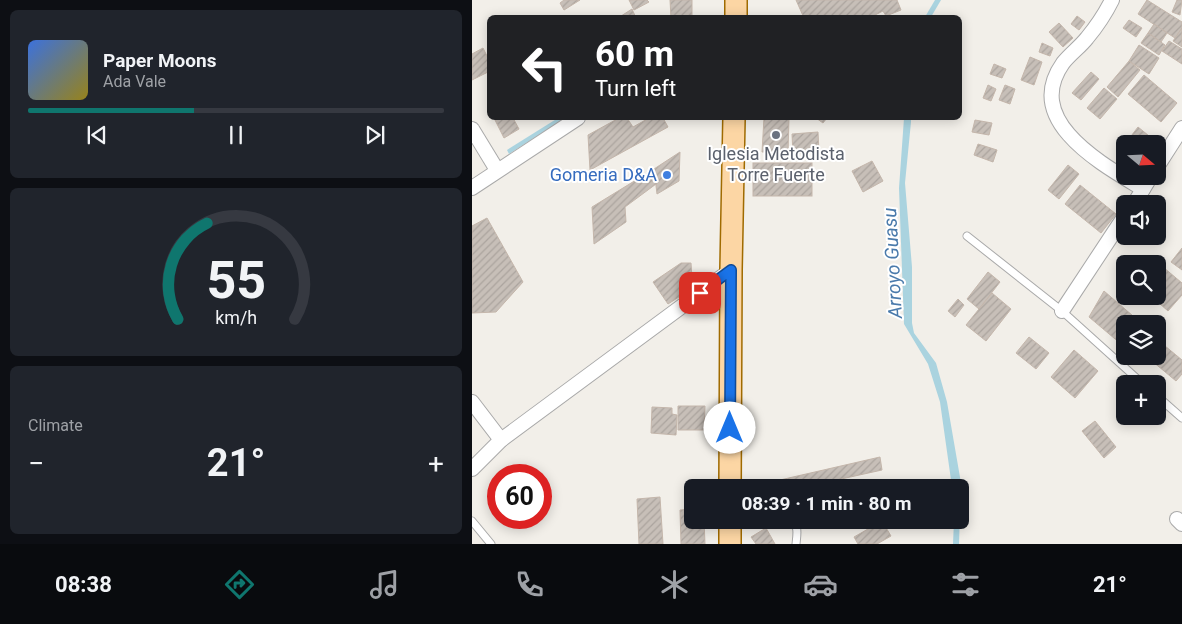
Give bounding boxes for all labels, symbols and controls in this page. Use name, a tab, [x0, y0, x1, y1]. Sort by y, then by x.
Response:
text: 60 m	[595, 34, 674, 75]
icon: left	[512, 35, 577, 100]
text: Paper Moons	[103, 49, 216, 72]
text: Ada Vale	[103, 72, 166, 91]
text: Turn left	[595, 76, 676, 101]
icon: previous	[83, 121, 111, 149]
icon: pause	[222, 121, 250, 149]
icon: next	[361, 121, 389, 149]
marker: Iglesia Metodista Torre Fuerte	[770, 129, 782, 141]
north arrow	[1116, 135, 1166, 185]
map controls	[1116, 135, 1166, 425]
place label: Iglesia Metodista Torre Fuerte	[707, 143, 845, 185]
place label: Gomeria D&A	[550, 164, 657, 185]
marker: Gomeria D&A	[661, 169, 673, 181]
button: sound	[1116, 195, 1166, 245]
water label: Arroyo Guasu	[878, 207, 907, 320]
text: 55	[206, 250, 266, 311]
button: search	[1116, 255, 1166, 305]
pin	[679, 272, 721, 314]
icon: arrive	[686, 279, 714, 307]
text: km/h	[215, 307, 257, 328]
button: layers	[1116, 315, 1166, 365]
button: +	[1116, 375, 1166, 425]
position arrow	[703, 401, 755, 453]
text: Climate	[28, 416, 83, 435]
text: 21°	[207, 441, 265, 485]
text: −	[28, 447, 44, 480]
text: +	[428, 447, 444, 480]
speed limit sign: 60	[487, 464, 552, 529]
text: 08:39 · 1 min · 80 m	[741, 492, 912, 515]
icon: directions	[222, 567, 257, 602]
icon: music	[367, 567, 402, 602]
icon: phone	[512, 567, 547, 602]
icon: climate	[657, 567, 692, 602]
icon: car	[803, 567, 838, 602]
icon: filters	[948, 567, 983, 602]
text: 08:38	[55, 572, 112, 597]
text: 21°	[1093, 572, 1127, 597]

